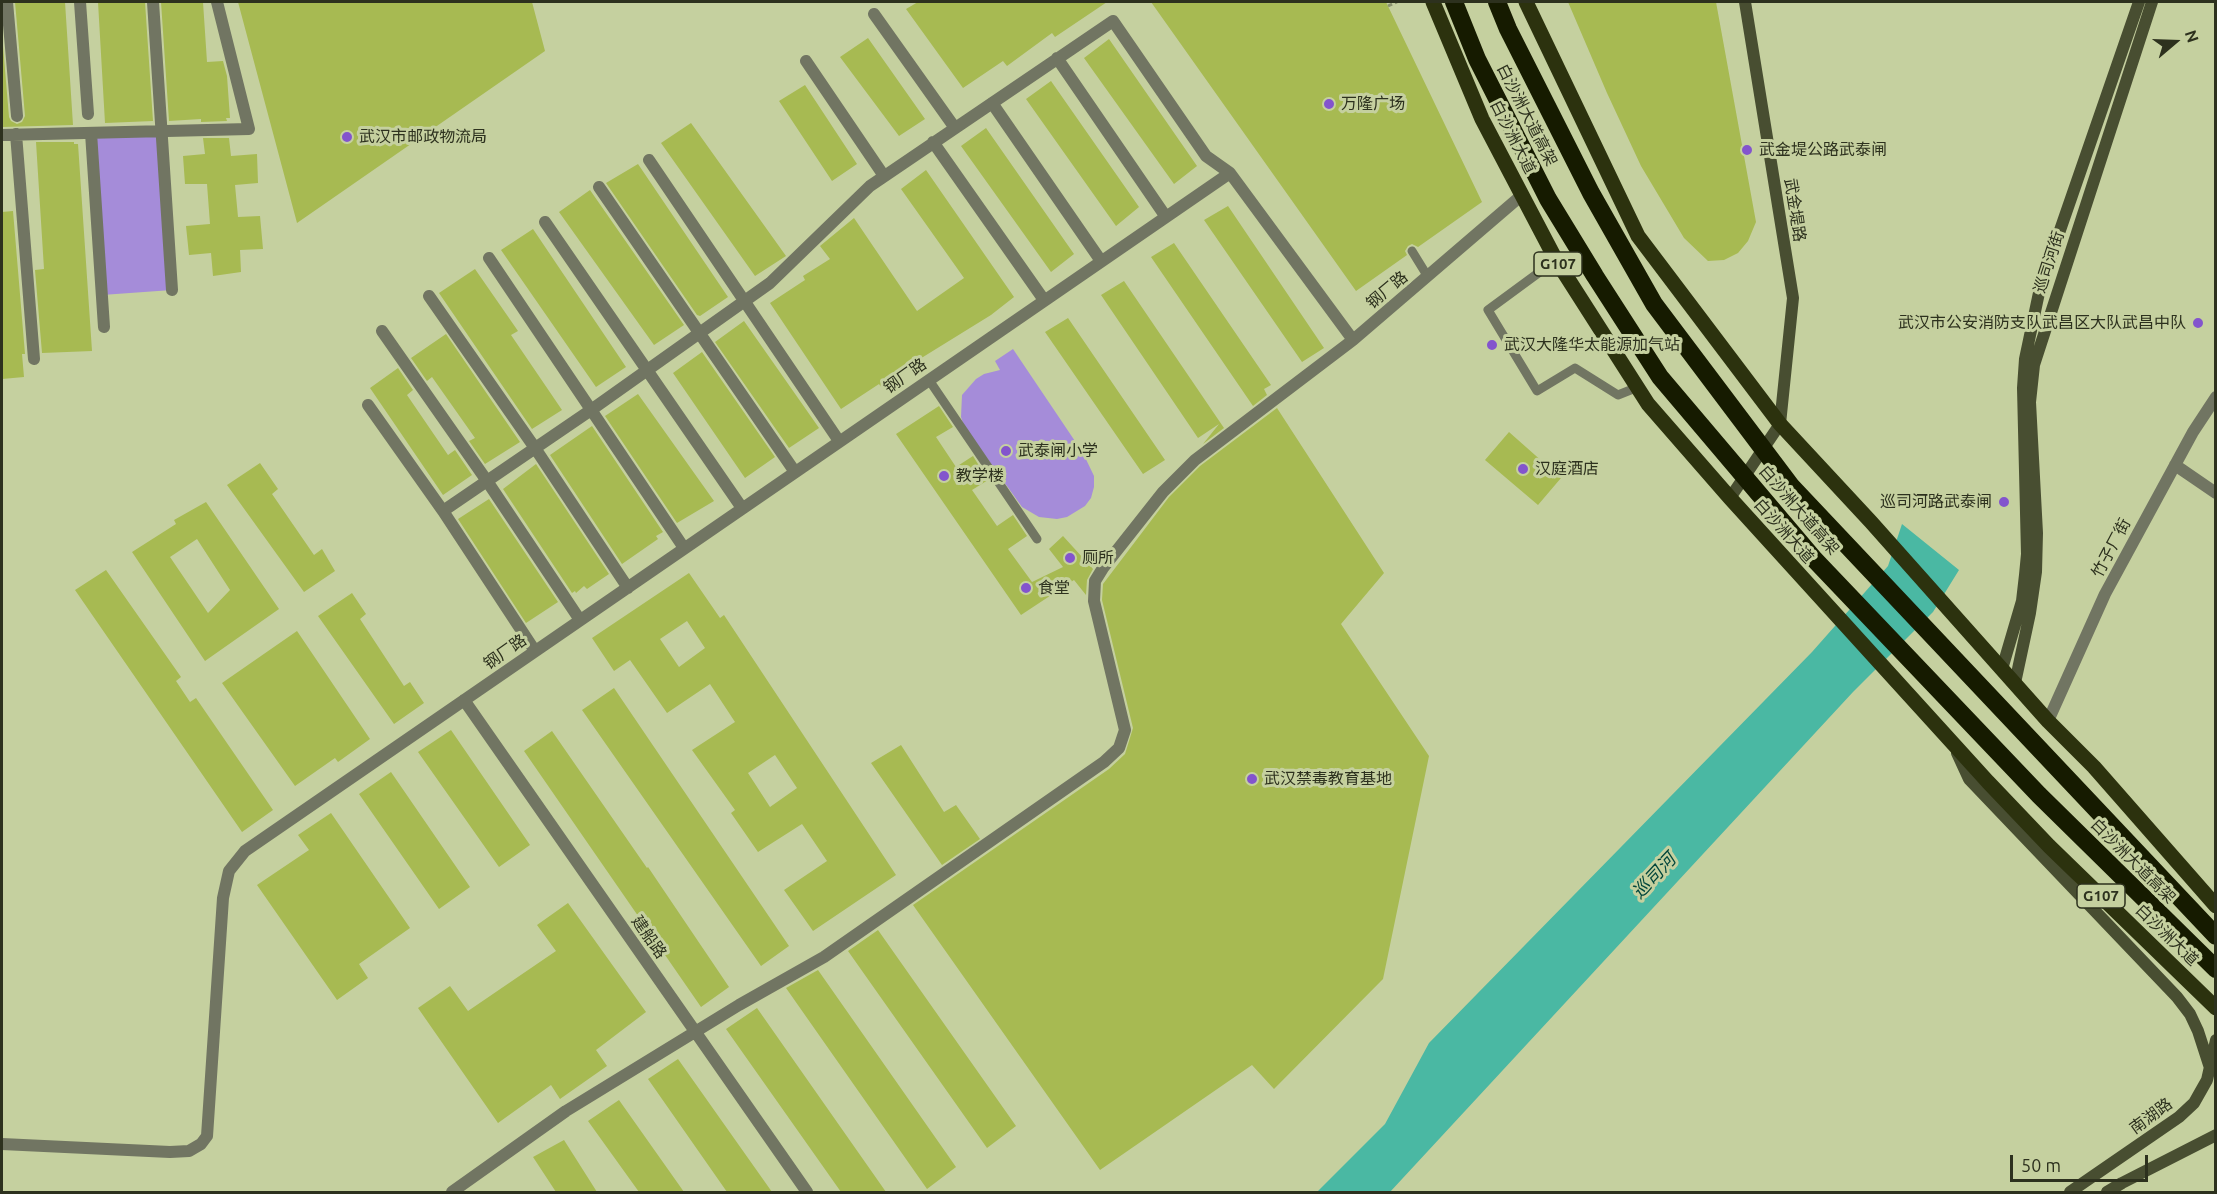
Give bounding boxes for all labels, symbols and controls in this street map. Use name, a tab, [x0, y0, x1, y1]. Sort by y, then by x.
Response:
north arrow	[2145, 12, 2205, 72]
text: N	[2182, 28, 2202, 45]
street label: 白沙洲大道高架	[1493, 61, 1561, 169]
place label: 万隆广场	[1341, 94, 1405, 114]
marker: 万隆广场	[1322, 97, 1336, 111]
street label: 白沙洲大道	[1486, 97, 1540, 177]
place label: 武汉市邮政物流局	[359, 127, 487, 147]
marker: 武汉市邮政物流局	[340, 130, 354, 144]
place label: 武金堤公路武泰闸	[1759, 140, 1887, 160]
marker: 武金堤公路武泰闸	[1740, 143, 1754, 157]
street label: 武金堤路	[1781, 177, 1809, 243]
street label: 巡司河街	[2030, 229, 2068, 295]
road number: G107	[1534, 252, 1582, 276]
street label: 钢厂路	[1362, 267, 1412, 313]
place label: 武汉市公安消防支队武昌区大队武昌中队	[1898, 313, 2186, 333]
marker: 武汉市公安消防支队武昌区大队武昌中队	[2191, 316, 2205, 330]
place label: 武汉大隆华太能源加气站	[1504, 335, 1680, 355]
marker: 武汉大隆华太能源加气站	[1485, 338, 1499, 352]
street label: 钢厂路	[880, 354, 930, 398]
place label: 武泰闸小学	[1018, 441, 1098, 461]
marker: 武泰闸小学	[999, 444, 1013, 458]
place label: 汉庭酒店	[1535, 459, 1599, 479]
street label: 白沙洲大道高架	[1755, 461, 1843, 559]
marker: 汉庭酒店	[1516, 462, 1530, 476]
place label: 教学楼	[956, 466, 1004, 486]
marker: 教学楼	[937, 469, 951, 483]
place label: 巡司河路武泰闸	[1880, 492, 1992, 512]
street label: 白沙洲大道	[1750, 495, 1818, 567]
marker: 巡司河路武泰闸	[1997, 495, 2011, 509]
street label: 竹子厂街	[2088, 515, 2134, 581]
place label: 厕所	[1082, 548, 1114, 568]
marker: 厕所	[1063, 551, 1077, 565]
place label: 食堂	[1038, 578, 1070, 598]
marker: 食堂	[1019, 581, 1033, 595]
street label: 钢厂路	[480, 630, 530, 674]
place label: 武汉禁毒教育基地	[1264, 769, 1392, 789]
marker: 武汉禁毒教育基地	[1245, 772, 1259, 786]
street label: 白沙洲大道高架	[2087, 815, 2179, 907]
water label: 巡司河	[1628, 849, 1680, 903]
road number: G107	[2077, 884, 2125, 908]
street label: 白沙洲大道	[2132, 900, 2202, 970]
street label: 建船路	[627, 912, 671, 962]
street label: 南湖路	[2126, 1094, 2176, 1138]
scale bar	[2013, 1143, 2151, 1181]
text: 50 m	[2021, 1155, 2061, 1175]

